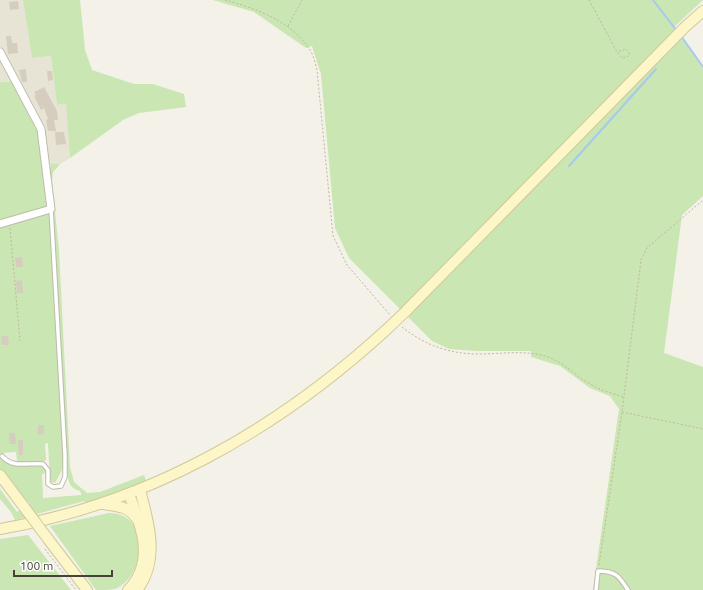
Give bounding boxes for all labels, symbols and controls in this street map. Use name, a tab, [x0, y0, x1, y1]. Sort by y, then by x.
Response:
scale bar	[14, 552, 112, 578]
text: 100 m	[20, 559, 53, 572]

